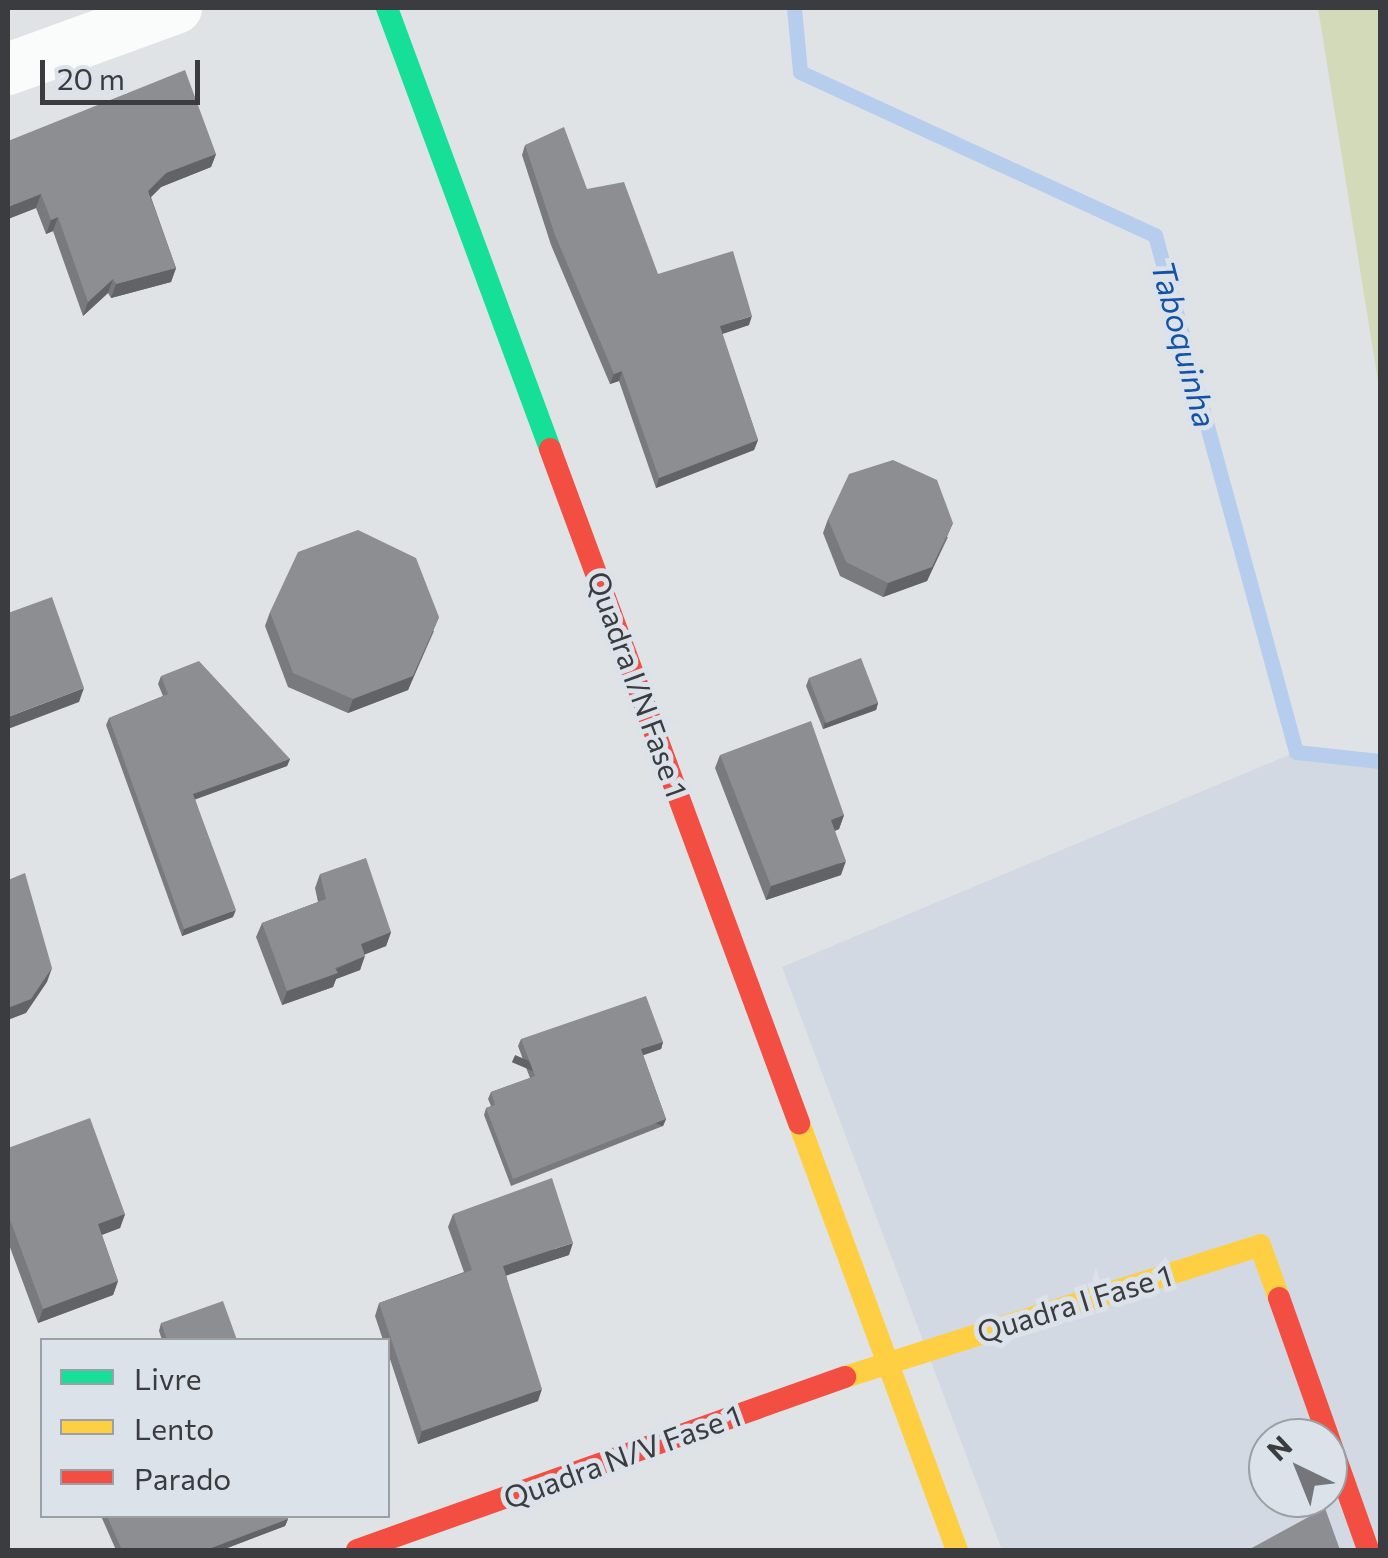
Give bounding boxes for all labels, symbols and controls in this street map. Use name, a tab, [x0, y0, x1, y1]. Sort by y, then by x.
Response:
scale bar	[45, 40, 205, 102]
text: 20 m	[57, 59, 125, 96]
water label: Taboquinha	[1144, 257, 1226, 431]
street label: Quadra I/N Fase 1	[580, 566, 696, 802]
street label: Quadra I Fase 1	[972, 1256, 1176, 1350]
legend	[40, 1338, 390, 1518]
text: Livre	[134, 1359, 202, 1396]
street label: Quadra N/V Fase 1	[498, 1396, 746, 1516]
text: Lento	[134, 1409, 214, 1446]
north arrow	[1248, 1418, 1348, 1518]
text: N	[1260, 1428, 1298, 1467]
text: Parado	[134, 1459, 231, 1496]

